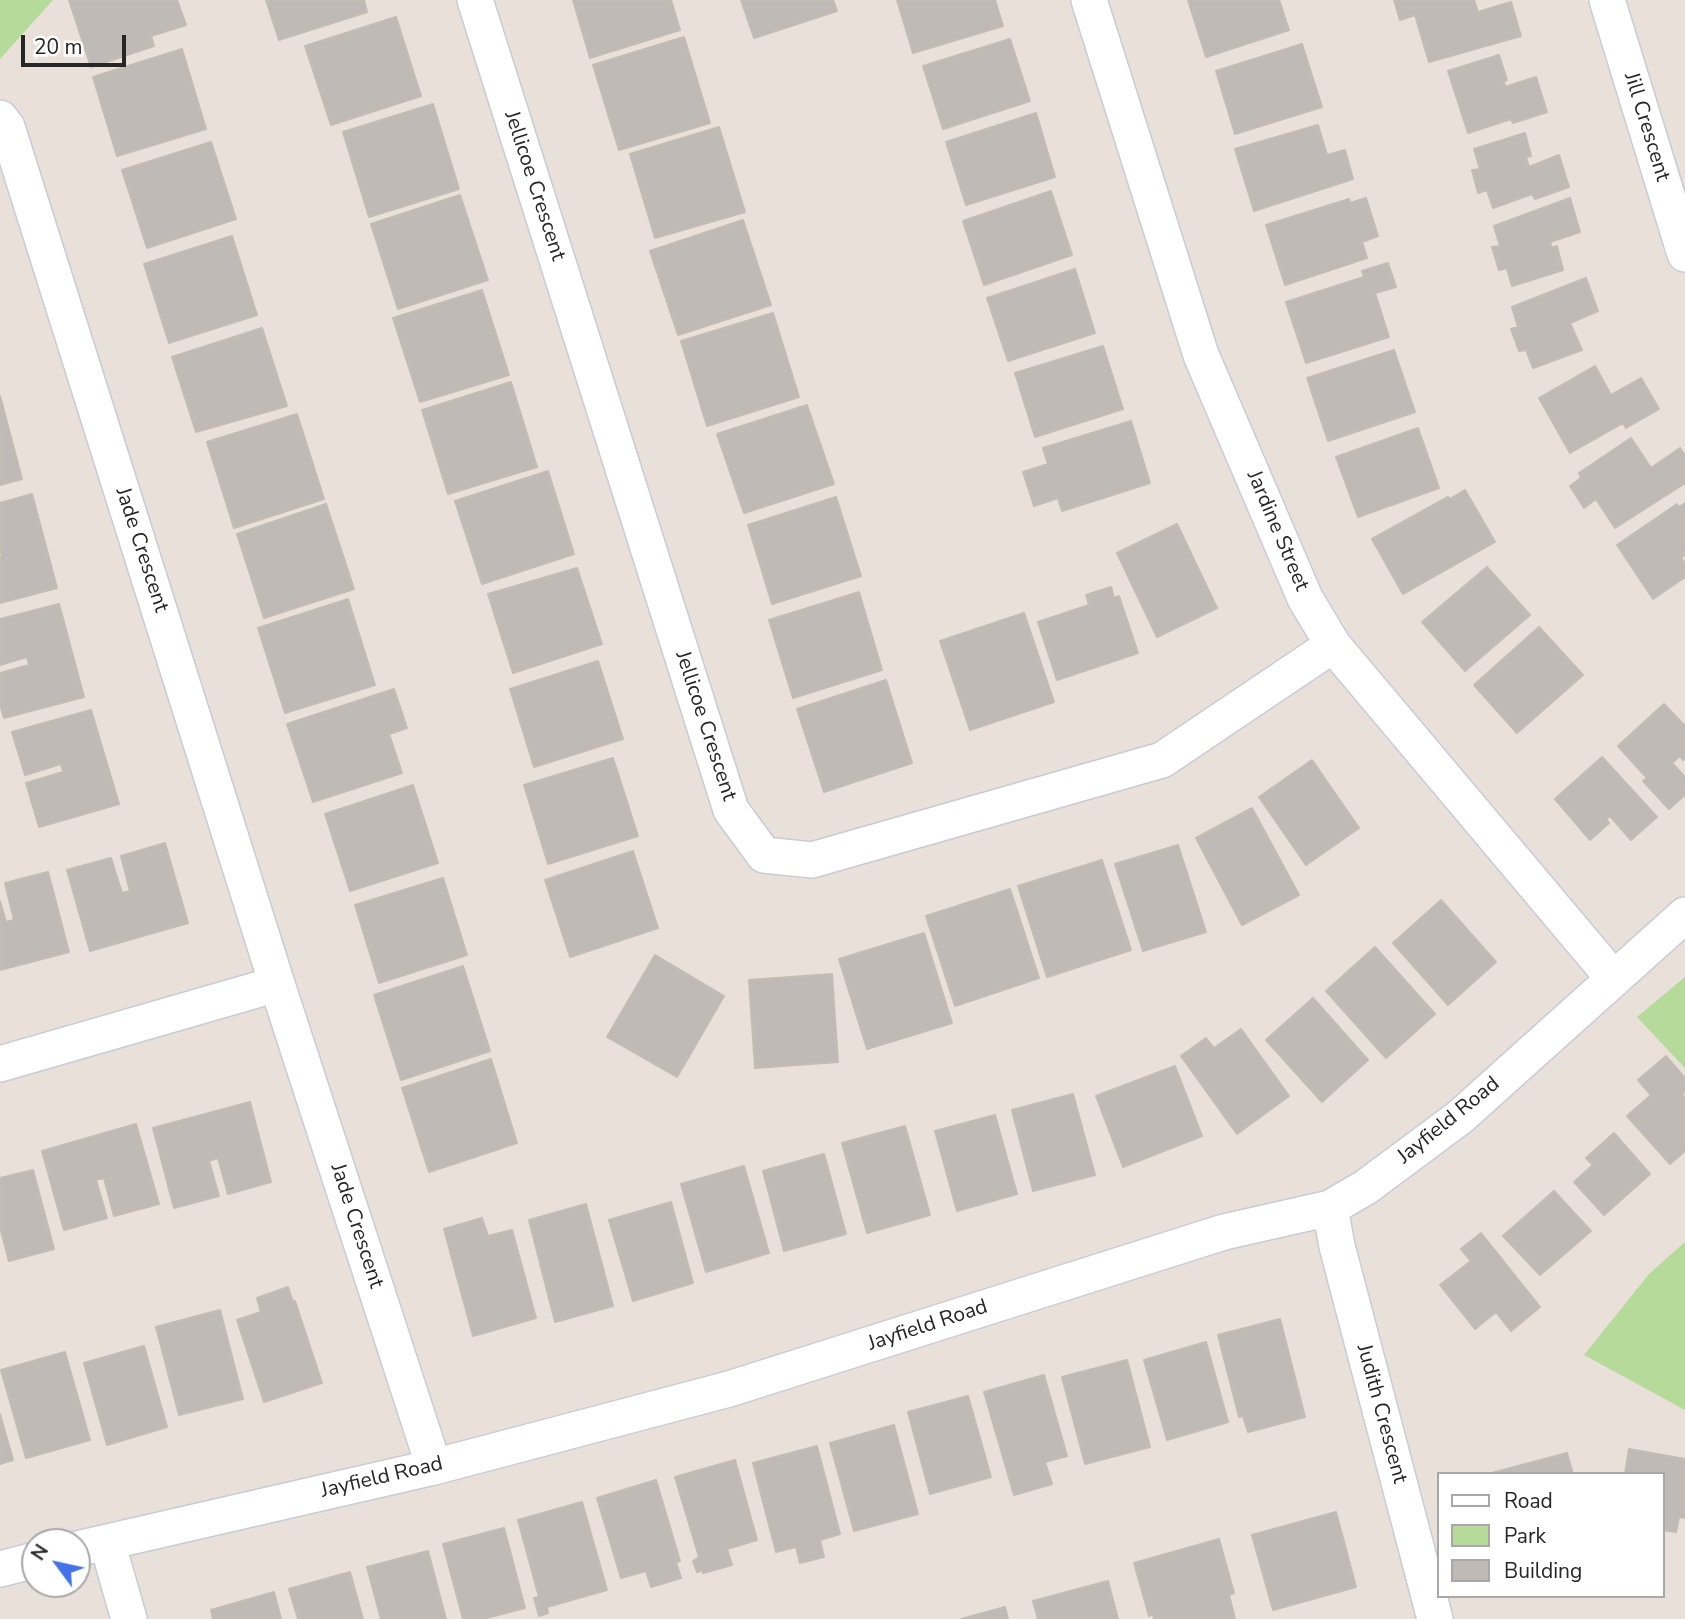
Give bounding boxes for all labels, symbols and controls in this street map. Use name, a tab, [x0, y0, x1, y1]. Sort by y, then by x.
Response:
scale bar	[24, 21, 130, 65]
text: 20 m	[34, 33, 83, 61]
street label: Jill Crescent	[1618, 70, 1674, 184]
street label: Jellicoe Crescent	[498, 108, 570, 264]
street label: Jardine Street	[1240, 467, 1314, 595]
street label: Jade Crescent	[109, 485, 173, 615]
street label: Jellicoe Crescent	[669, 648, 741, 804]
street label: Jayfield Road	[1393, 1072, 1505, 1170]
street label: Jade Crescent	[324, 1161, 388, 1291]
street label: Jayfield Road	[865, 1295, 991, 1357]
street label: Judith Crescent	[1350, 1342, 1412, 1486]
street label: Jayfield Road	[319, 1452, 445, 1504]
legend	[1436, 1472, 1664, 1598]
text: Road	[1504, 1487, 1553, 1515]
text: Park	[1504, 1522, 1546, 1550]
north arrow	[21, 1528, 91, 1598]
text: N	[25, 1540, 55, 1566]
text: Building	[1504, 1557, 1582, 1585]

